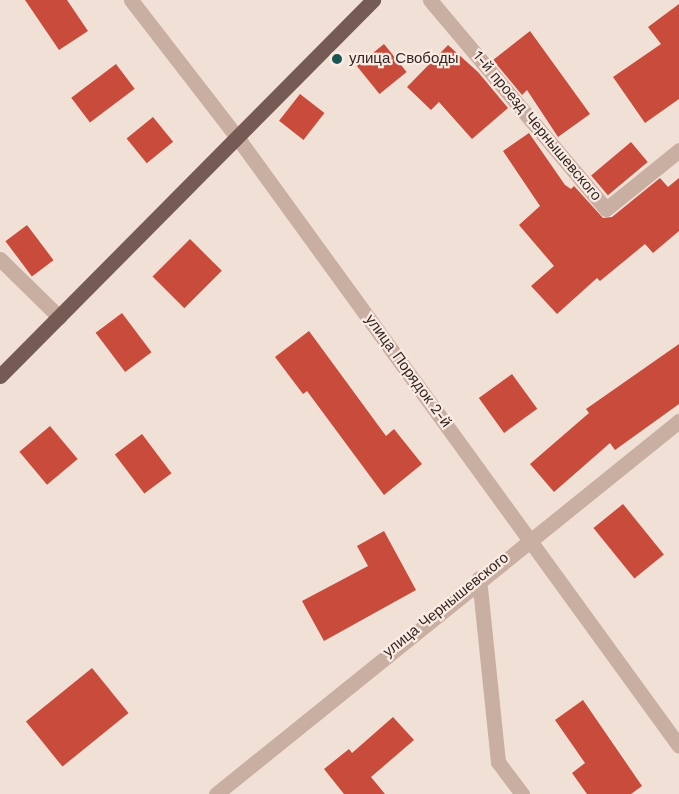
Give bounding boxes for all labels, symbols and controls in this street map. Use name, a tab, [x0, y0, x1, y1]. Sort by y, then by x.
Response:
street label: 1-й проезд Чернышевского	[469, 47, 605, 205]
place label: улица Свободы	[349, 50, 458, 68]
marker: улица Свободы	[330, 52, 344, 66]
street label: улица Порядок 2-й	[361, 311, 455, 431]
street label: улица Чернышевского	[380, 549, 512, 661]

